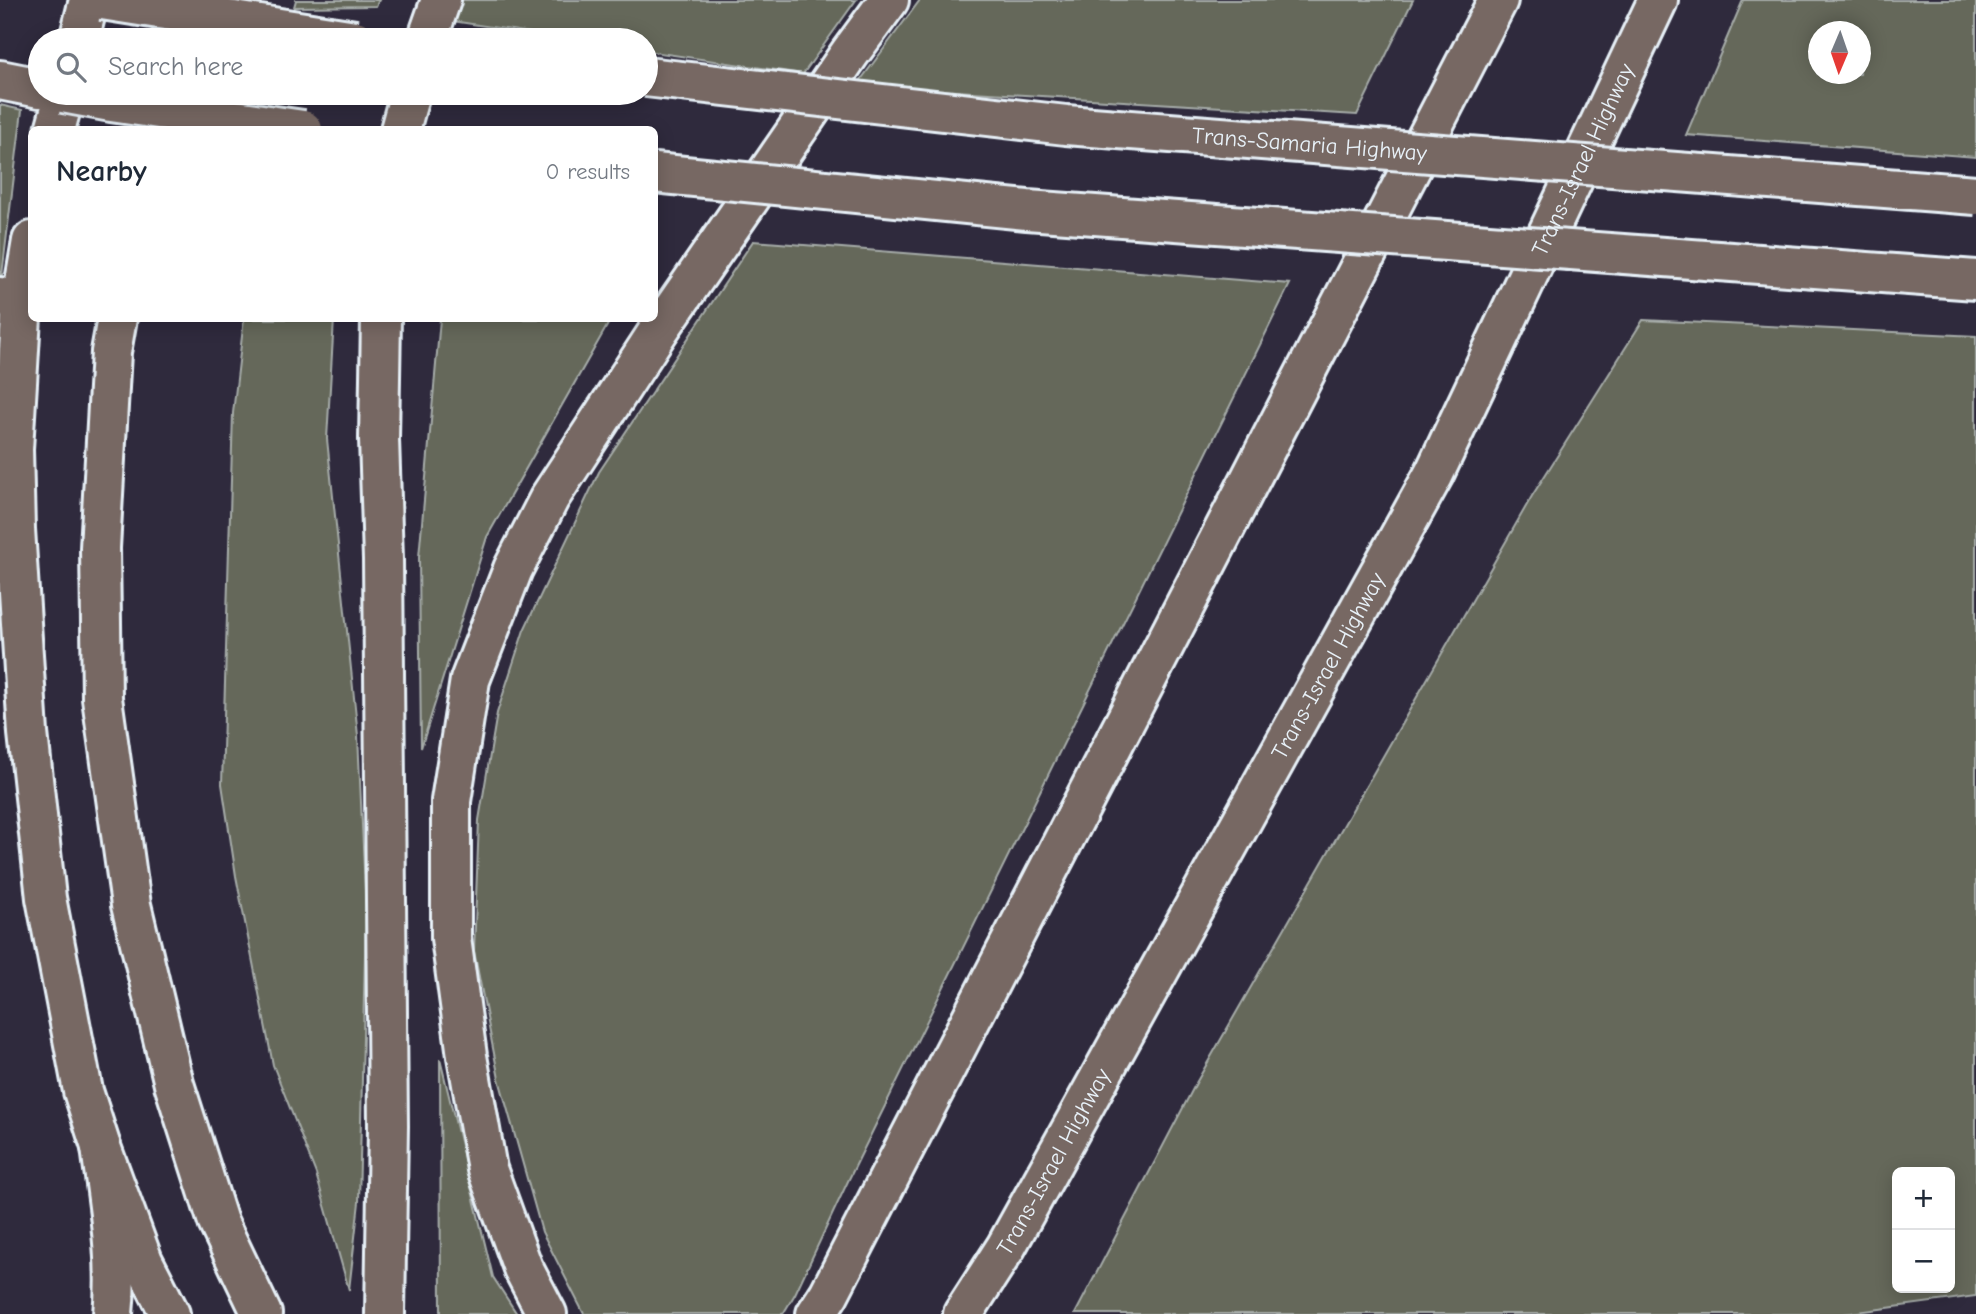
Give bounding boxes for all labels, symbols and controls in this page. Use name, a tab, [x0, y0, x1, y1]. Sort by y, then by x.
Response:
north arrow	[1808, 21, 1871, 84]
search box	[28, 28, 658, 105]
icon: search	[52, 48, 90, 86]
text: Search here	[108, 52, 243, 82]
street label: Trans-Israel Highway	[1526, 58, 1640, 260]
street label: Trans-Samaria Highway	[1191, 121, 1429, 166]
text: Nearby	[56, 154, 147, 189]
text: 0 results	[546, 158, 630, 185]
street label: Trans-Israel Highway	[1265, 567, 1391, 764]
street label: Trans-Israel Highway	[991, 1063, 1116, 1260]
map controls	[1892, 1167, 1955, 1293]
button: +	[1892, 1167, 1955, 1230]
button: −	[1892, 1230, 1955, 1293]

